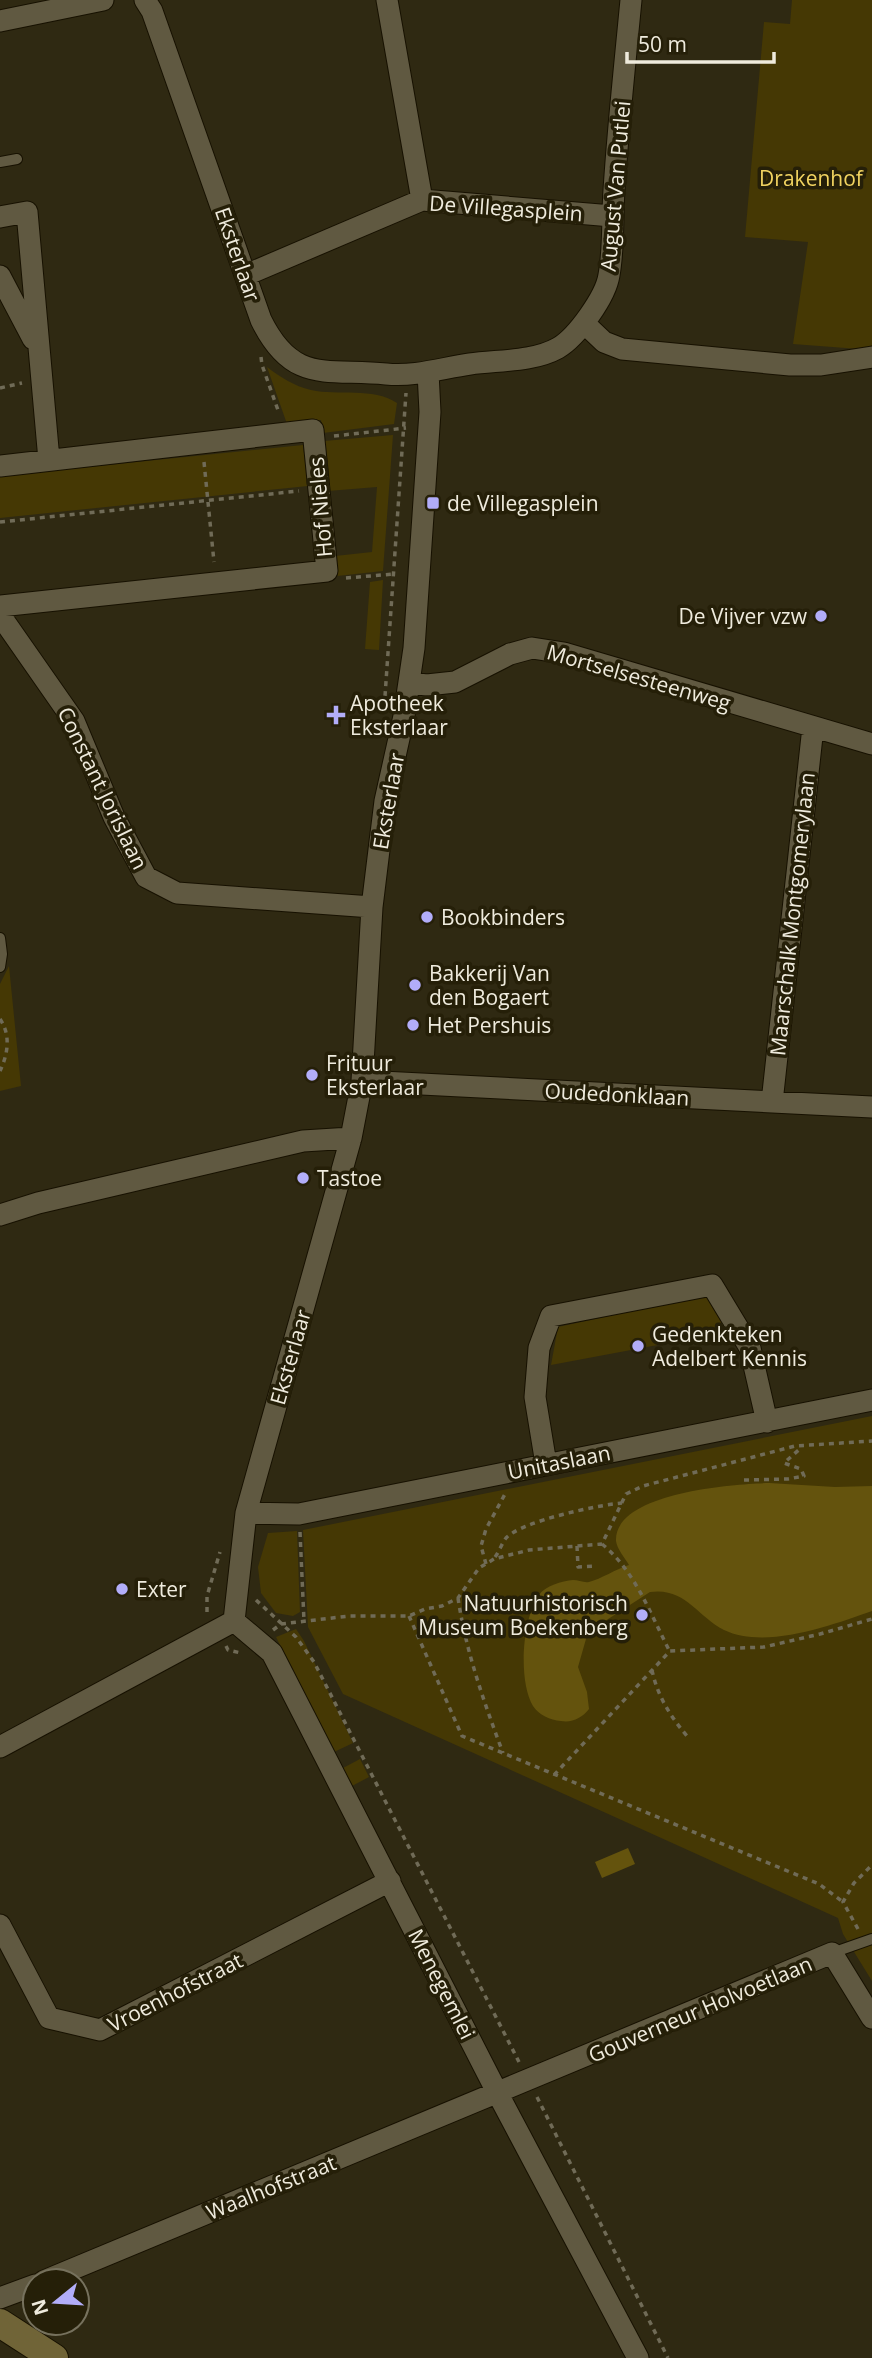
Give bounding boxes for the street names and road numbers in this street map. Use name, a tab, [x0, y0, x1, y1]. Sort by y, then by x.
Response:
street label: August Van Putlei	[594, 99, 636, 273]
street label: De Villegasplein	[428, 189, 584, 227]
street label: Eksterlaar	[209, 203, 267, 305]
street label: Hof Nieles	[302, 456, 338, 558]
street label: Mortselsesteenweg	[544, 637, 734, 717]
street label: Constant Jorislaan	[52, 702, 154, 874]
street label: Eksterlaar	[366, 750, 410, 852]
street label: Maarschalk Montgomerylaan	[763, 771, 821, 1057]
street label: Oudedonklaan	[544, 1076, 690, 1112]
street label: Eksterlaar	[263, 1306, 317, 1408]
street label: Unitaslaan	[505, 1438, 613, 1486]
street label: Menegemlei	[402, 1924, 482, 2044]
street label: Vroenhofstraat	[103, 1946, 247, 2038]
street label: Gouverneur Holvoetlaan	[584, 1949, 816, 2069]
street label: Waalhofstraat	[202, 2148, 340, 2226]

